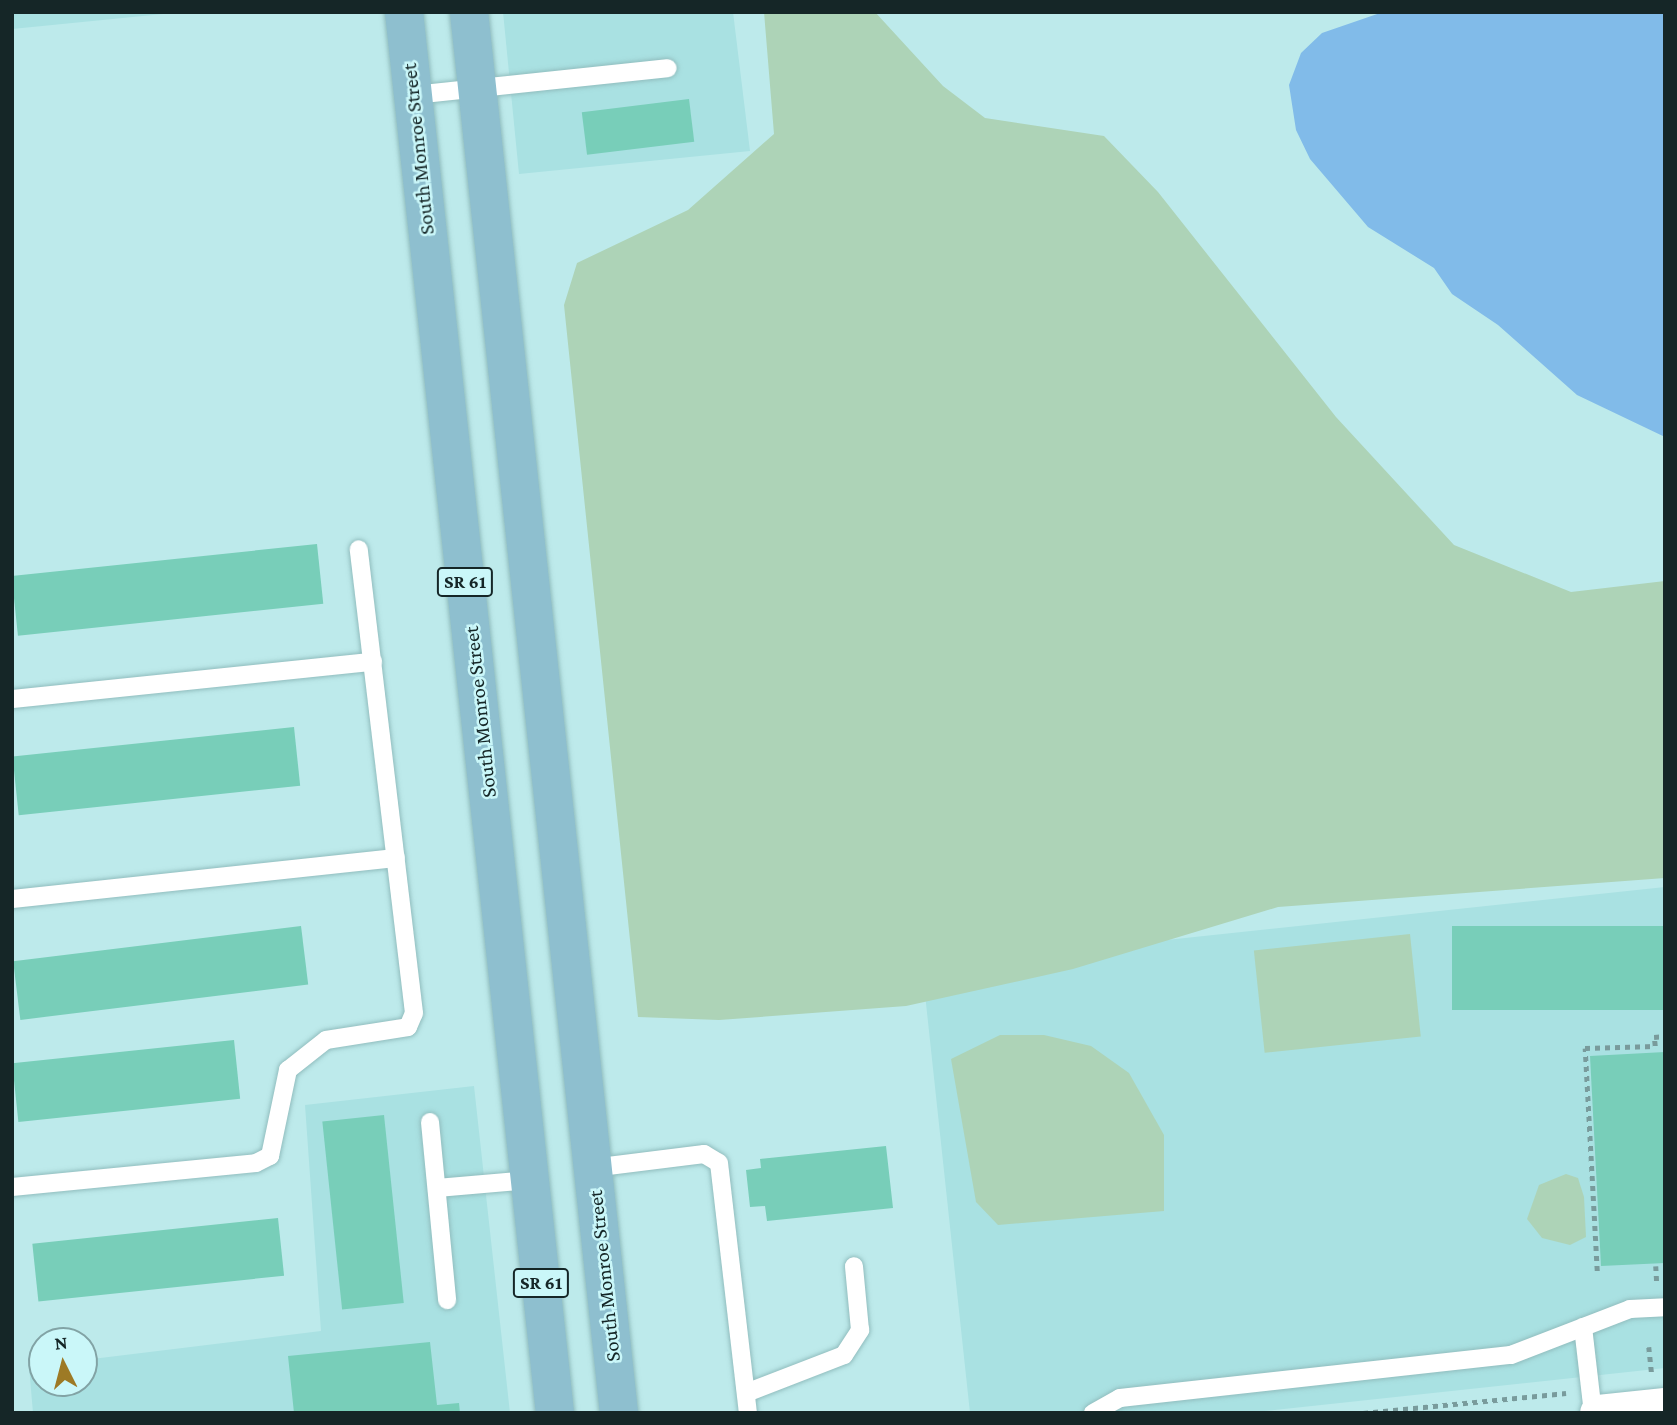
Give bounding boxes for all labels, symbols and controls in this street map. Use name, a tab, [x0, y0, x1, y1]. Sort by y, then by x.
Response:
street label: South Monroe Street	[396, 62, 440, 236]
road number: SR 61	[435, 566, 495, 597]
street label: South Monroe Street	[458, 625, 502, 799]
street label: South Monroe Street	[582, 1189, 626, 1363]
road number: SR 61	[511, 1268, 571, 1298]
north arrow	[28, 1327, 98, 1397]
text: N	[53, 1331, 68, 1354]

